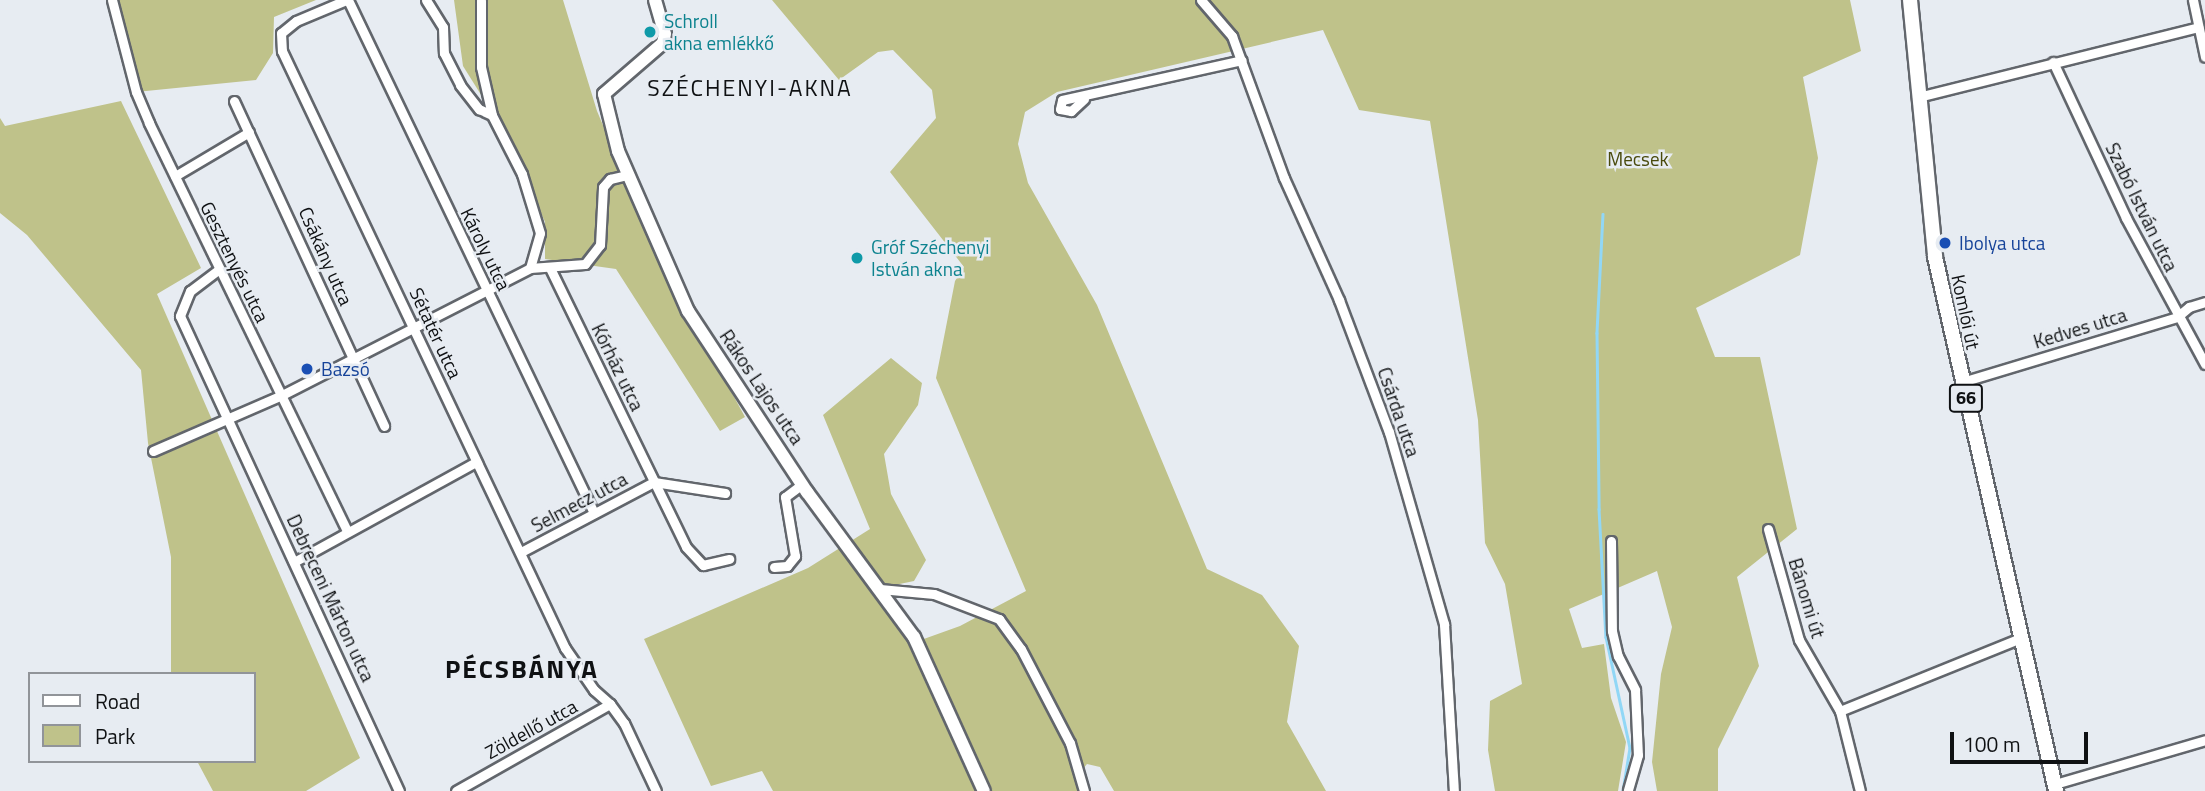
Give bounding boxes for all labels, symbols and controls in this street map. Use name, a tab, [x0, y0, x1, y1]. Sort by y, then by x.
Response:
place label: Schroll akna emlékkő	[664, 10, 774, 54]
marker: Schroll akna emlékkő	[642, 24, 658, 40]
district label: SZÉCHENYI-AKNA	[649, 74, 851, 102]
street label: Szabó István utca	[2101, 139, 2183, 275]
park label: Mecsek	[1607, 148, 1669, 170]
street label: Gesztenyés utca	[196, 198, 274, 326]
street label: Csákány utca	[294, 203, 358, 309]
street label: Károly utca	[456, 204, 516, 294]
place label: Ibolya utca	[1959, 232, 2045, 254]
marker: Ibolya utca	[1937, 235, 1953, 251]
place label: Gróf Széchenyi István akna	[871, 236, 990, 280]
marker: Gróf Széchenyi István akna	[849, 250, 865, 266]
street label: Komlói út	[1947, 272, 1985, 352]
street label: Sétatér utca	[405, 284, 467, 382]
street label: Kedves utca	[2031, 303, 2129, 353]
street label: Kórház utca	[587, 320, 649, 414]
street label: Rákos Lajos utca	[715, 325, 809, 449]
place label: Bazsó	[321, 358, 370, 380]
marker: Bazsó	[299, 361, 315, 377]
street label: Csárda utca	[1373, 364, 1425, 460]
road number: 66	[1948, 384, 1983, 412]
street label: Selmecz utca	[527, 467, 631, 537]
street label: Debreceni Márton utca	[282, 511, 380, 685]
street label: Bánomi út	[1784, 555, 1830, 641]
district label: PÉCSBÁNYA	[446, 653, 598, 685]
legend	[28, 672, 256, 763]
text: Road	[95, 685, 140, 717]
street label: Zöldellő utca	[481, 694, 581, 764]
scale bar	[1953, 718, 2091, 762]
text: Park	[95, 720, 135, 752]
text: 100 m	[1963, 728, 2020, 760]

